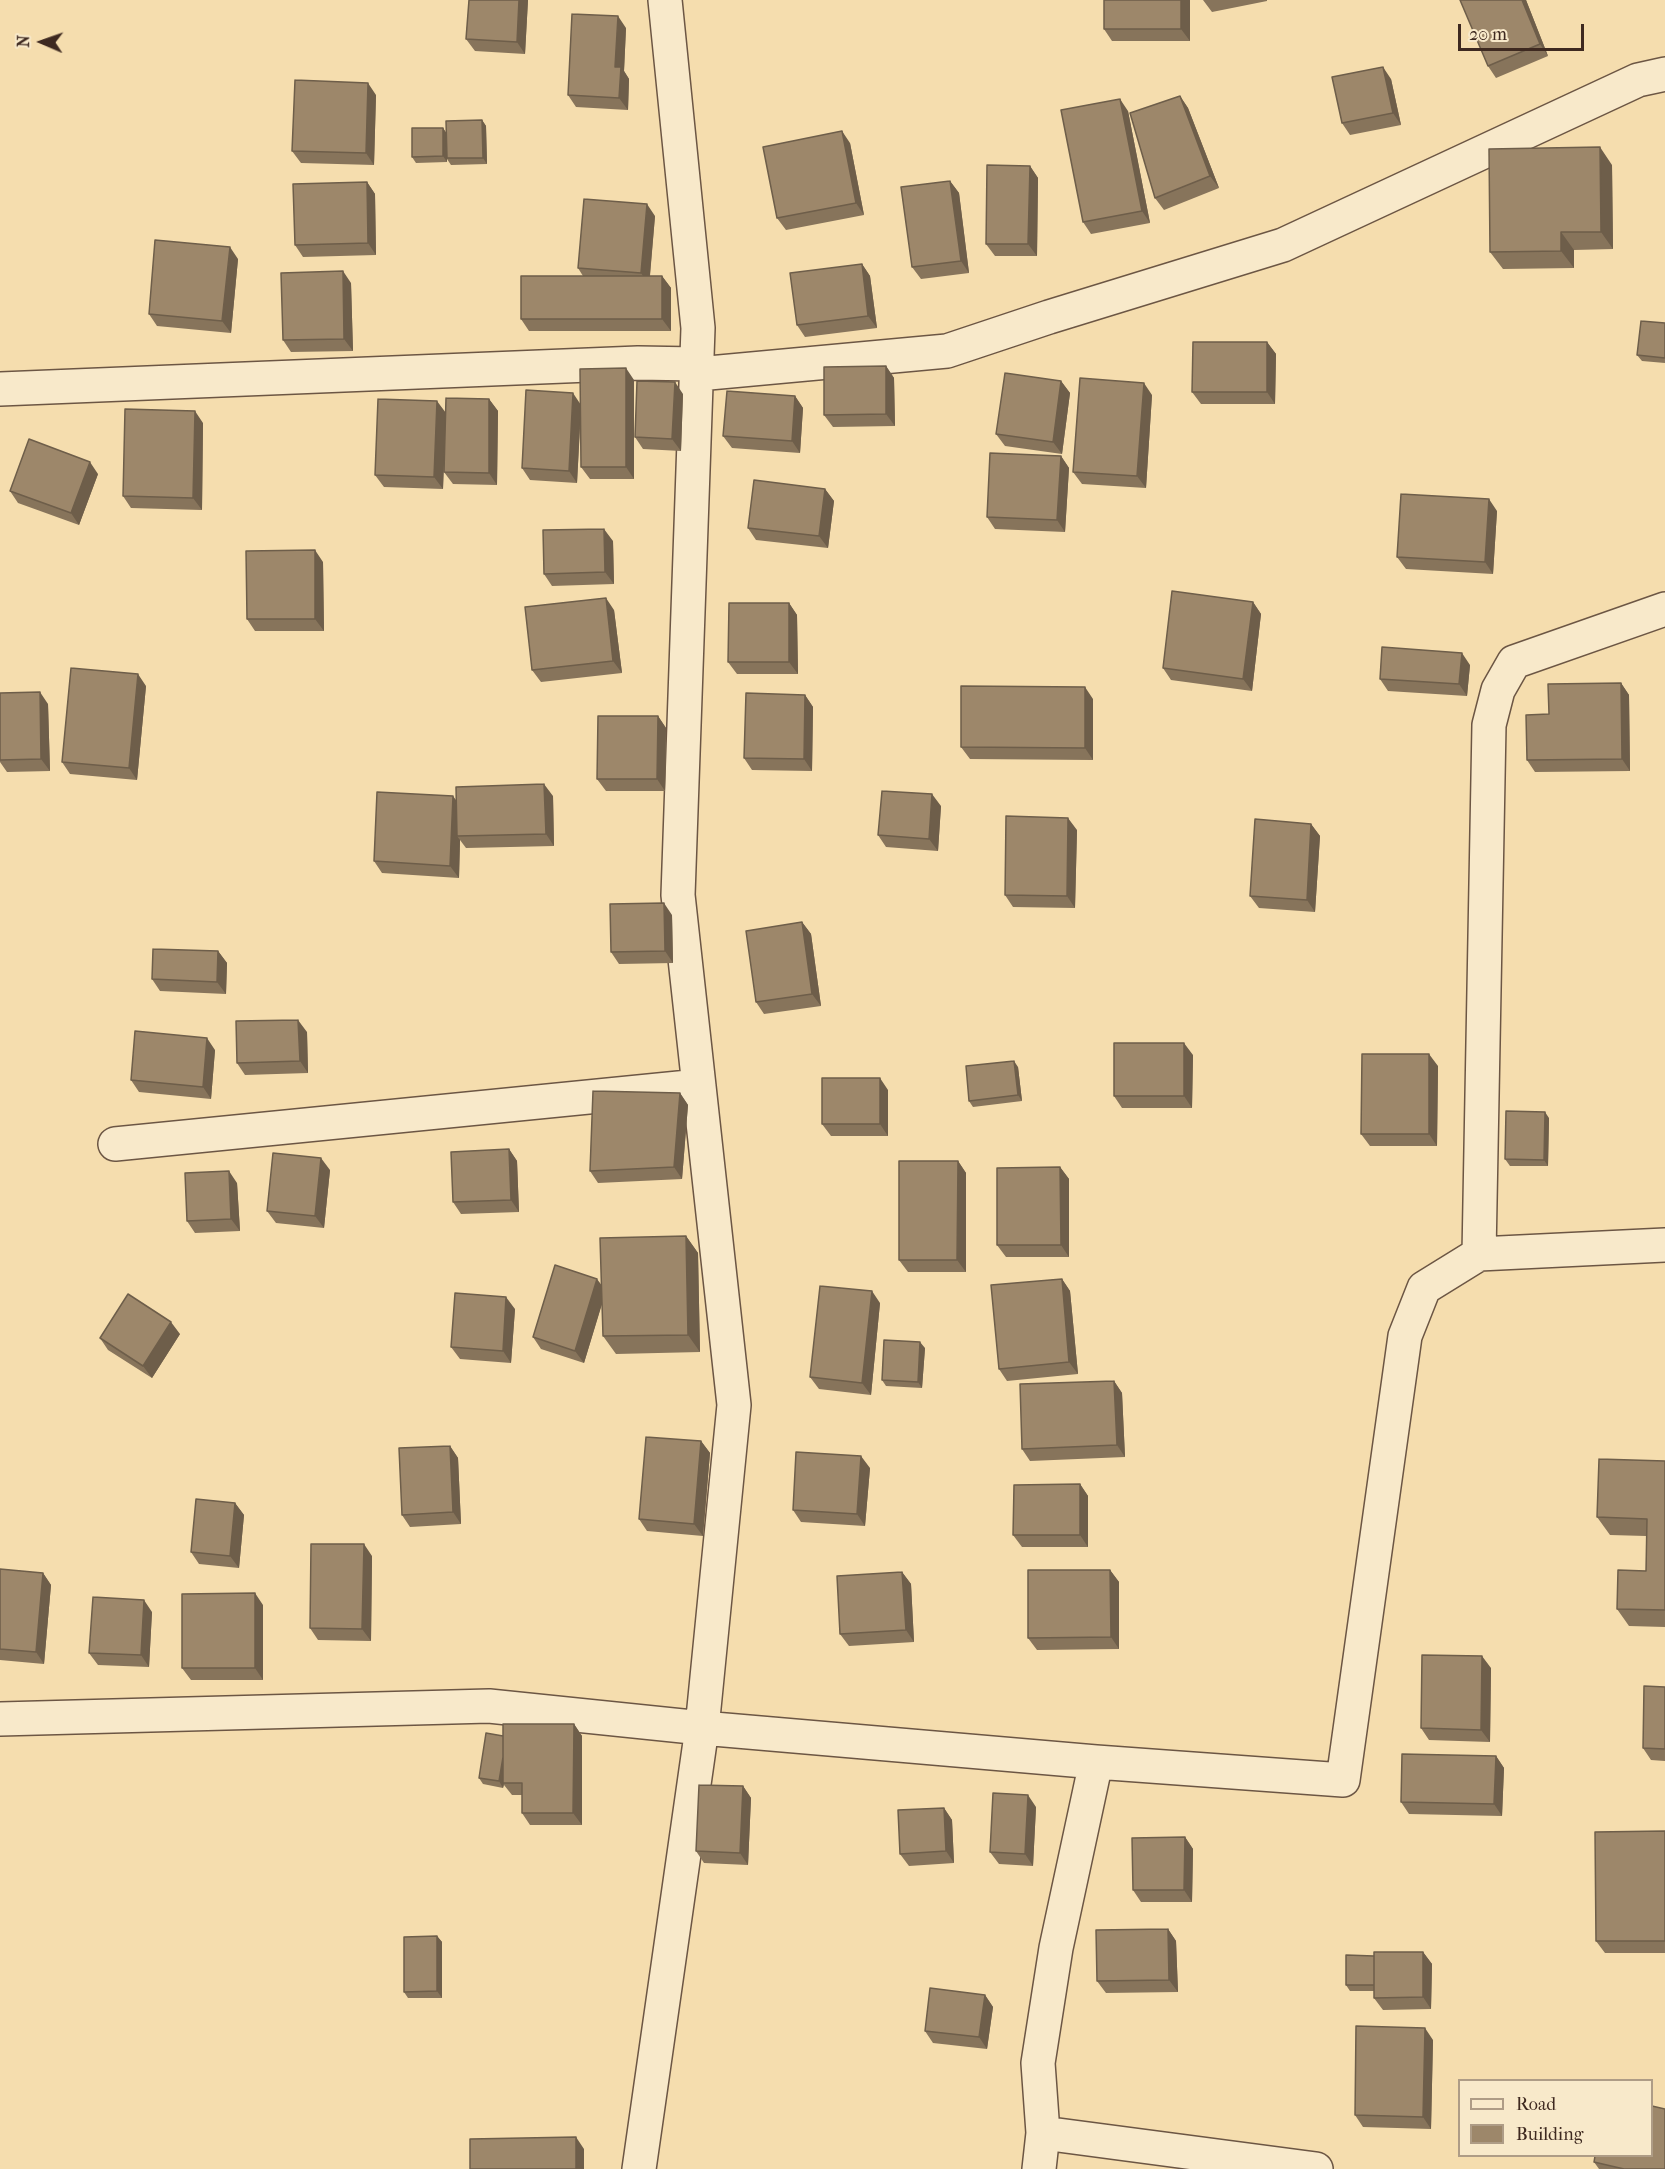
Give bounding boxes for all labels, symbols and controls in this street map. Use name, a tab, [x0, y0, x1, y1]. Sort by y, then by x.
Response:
north arrow	[12, 12, 72, 72]
scale bar	[1461, 12, 1587, 50]
text: 20 m	[1469, 24, 1507, 45]
text: N	[14, 35, 33, 48]
legend	[1458, 2079, 1653, 2157]
text: Road	[1516, 2094, 1556, 2115]
text: Building	[1516, 2124, 1583, 2145]

